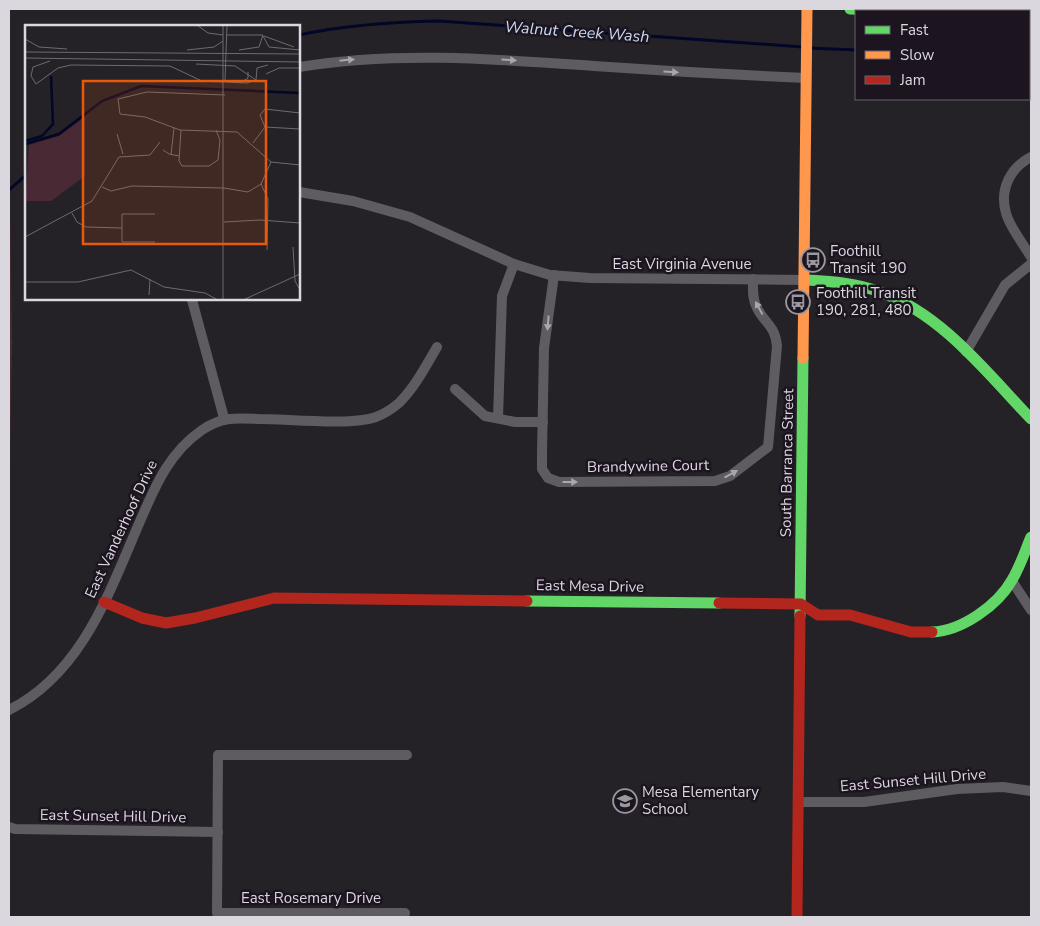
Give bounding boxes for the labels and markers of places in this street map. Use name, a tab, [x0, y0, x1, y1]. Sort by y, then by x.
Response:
place label: Foothill Transit 190	[830, 241, 906, 278]
bus stop icon: Foothill Transit 190	[800, 247, 826, 273]
place label: Foothill Transit 190, 281, 480	[816, 283, 917, 320]
bus stop icon: Foothill Transit 190, 281, 480	[785, 289, 811, 315]
place label: Mesa Elementary School	[642, 782, 759, 819]
school or university icon: Mesa Elementary School	[612, 788, 638, 814]

